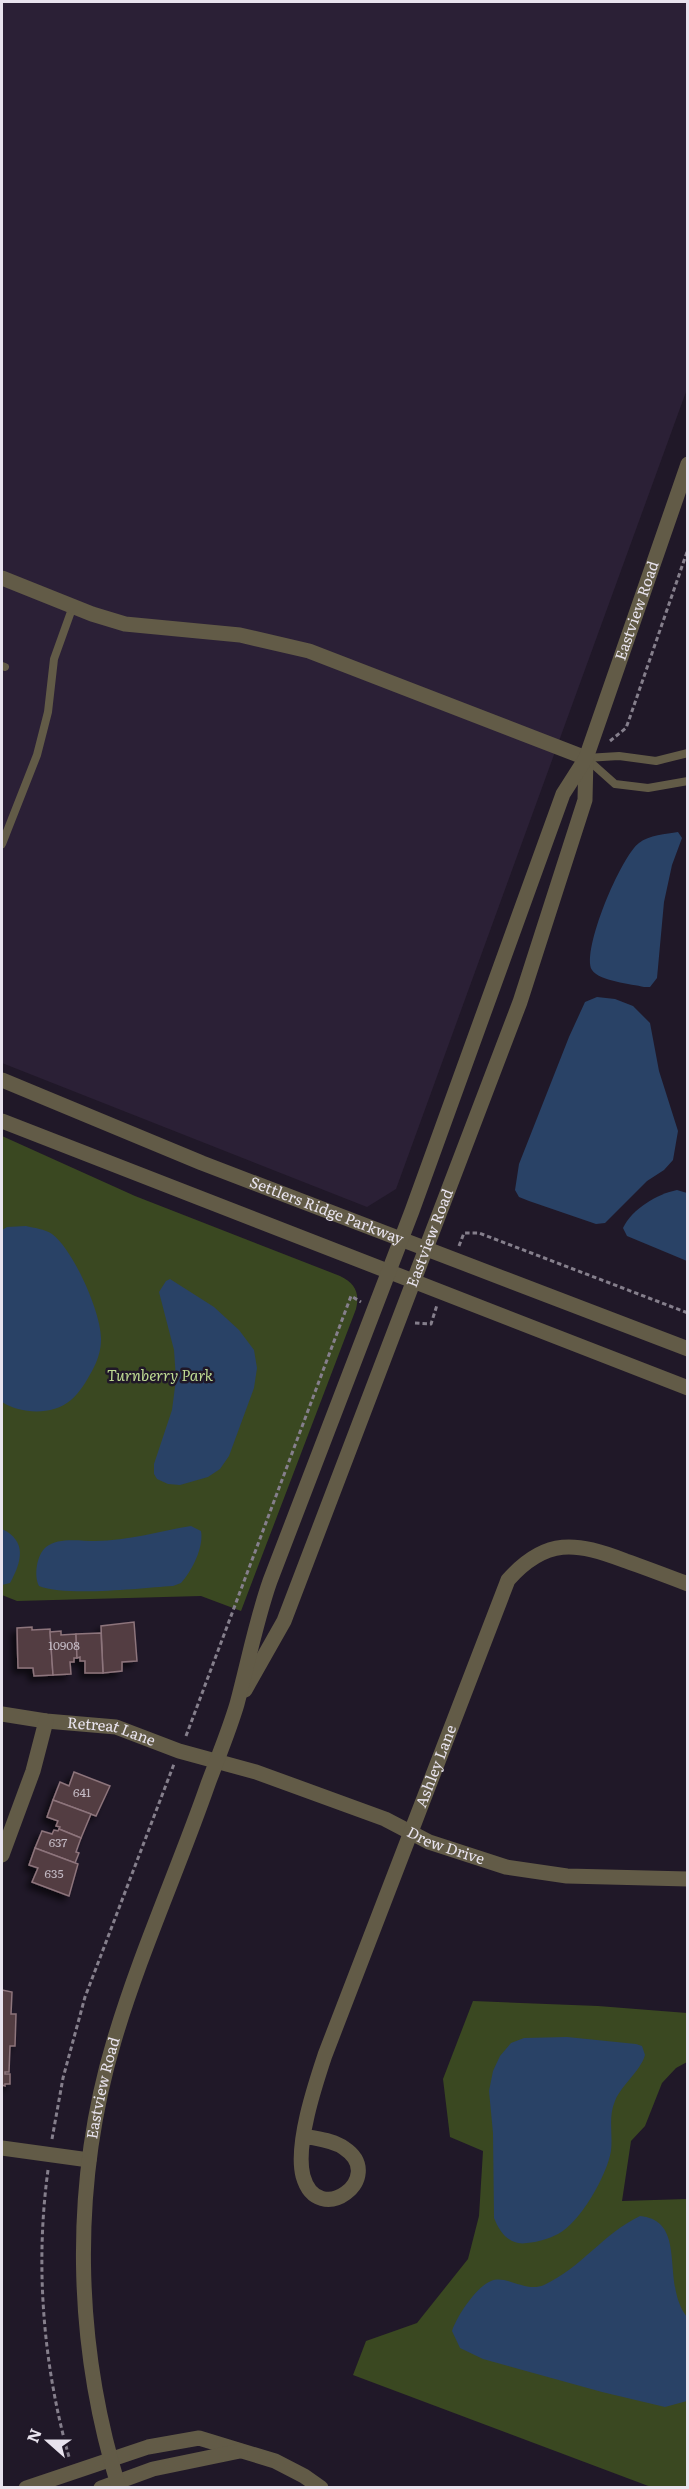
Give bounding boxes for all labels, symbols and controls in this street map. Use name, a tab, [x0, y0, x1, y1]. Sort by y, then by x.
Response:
street label: Eastview Road	[608, 557, 664, 663]
street label: Settlers Ridge Parkway	[247, 1169, 408, 1249]
street label: Eastview Road	[399, 1185, 458, 1290]
park label: Turnberry Park	[107, 1363, 214, 1386]
house number: 10908	[48, 1636, 80, 1654]
street label: Retreat Lane	[66, 1710, 159, 1751]
street label: Ashley Lane	[408, 1721, 461, 1811]
house number: 641	[73, 1783, 91, 1801]
street label: Drew Drive	[403, 1819, 488, 1869]
house number: 637	[49, 1833, 67, 1851]
house number: 635	[45, 1864, 63, 1882]
street label: Eastview Road	[79, 2034, 125, 2141]
north arrow	[18, 2411, 78, 2471]
text: N	[19, 2425, 47, 2446]

